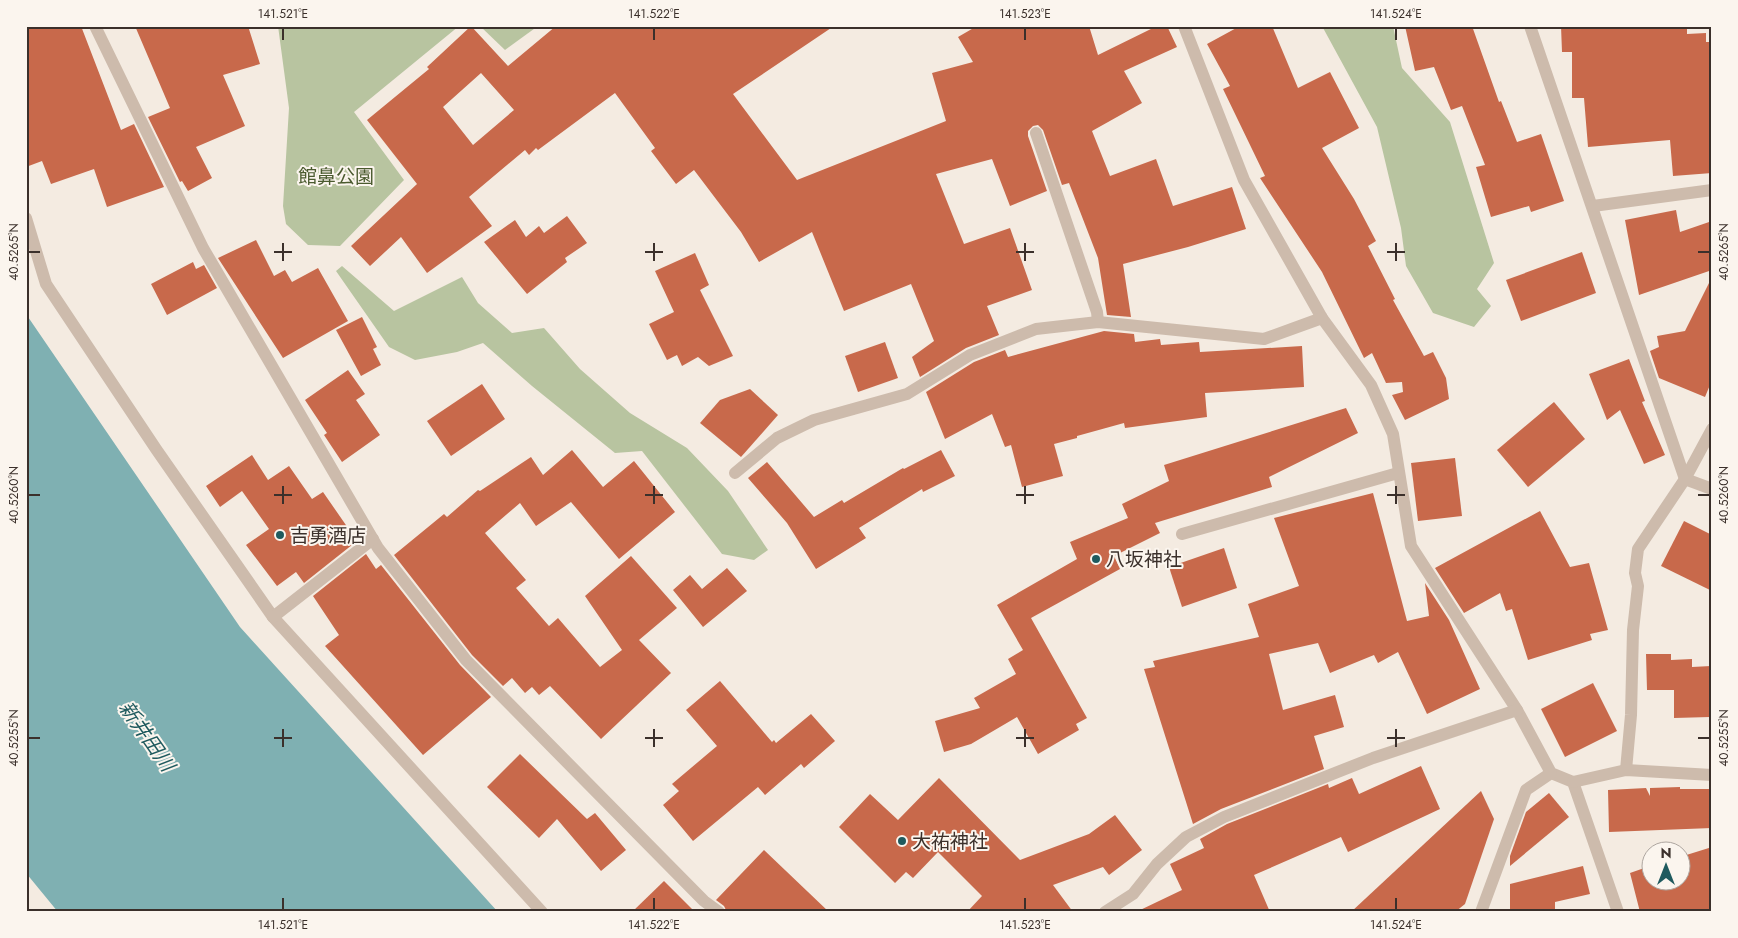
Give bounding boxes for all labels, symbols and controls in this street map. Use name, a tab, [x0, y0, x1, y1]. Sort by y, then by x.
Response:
text: 141.521°E	[258, 5, 308, 23]
text: 141.522°E	[628, 5, 680, 23]
text: 141.523°E	[999, 5, 1051, 23]
text: 141.524°E	[1370, 5, 1422, 23]
park label: 館鼻公園	[298, 163, 374, 190]
text: 40.5265°N	[5, 223, 23, 281]
text: 40.5265°N	[1715, 223, 1733, 281]
text: 40.5260°N	[5, 466, 23, 524]
text: 40.5260°N	[1715, 466, 1733, 524]
place label: 吉勇酒店	[290, 522, 366, 549]
marker: 吉勇酒店	[274, 529, 286, 541]
place label: 八坂神社	[1106, 546, 1182, 573]
marker: 八坂神社	[1090, 553, 1102, 565]
water label: 新井田川	[112, 695, 183, 779]
text: 40.5255°N	[5, 709, 23, 767]
text: 40.5255°N	[1715, 709, 1733, 767]
place label: 大祐神社	[912, 828, 988, 855]
marker: 大祐神社	[896, 835, 908, 847]
north arrow	[1640, 840, 1690, 890]
text: N	[1660, 843, 1672, 863]
text: 141.521°E	[258, 916, 308, 934]
text: 141.522°E	[628, 916, 680, 934]
text: 141.523°E	[999, 916, 1051, 934]
text: 141.524°E	[1370, 916, 1422, 934]

